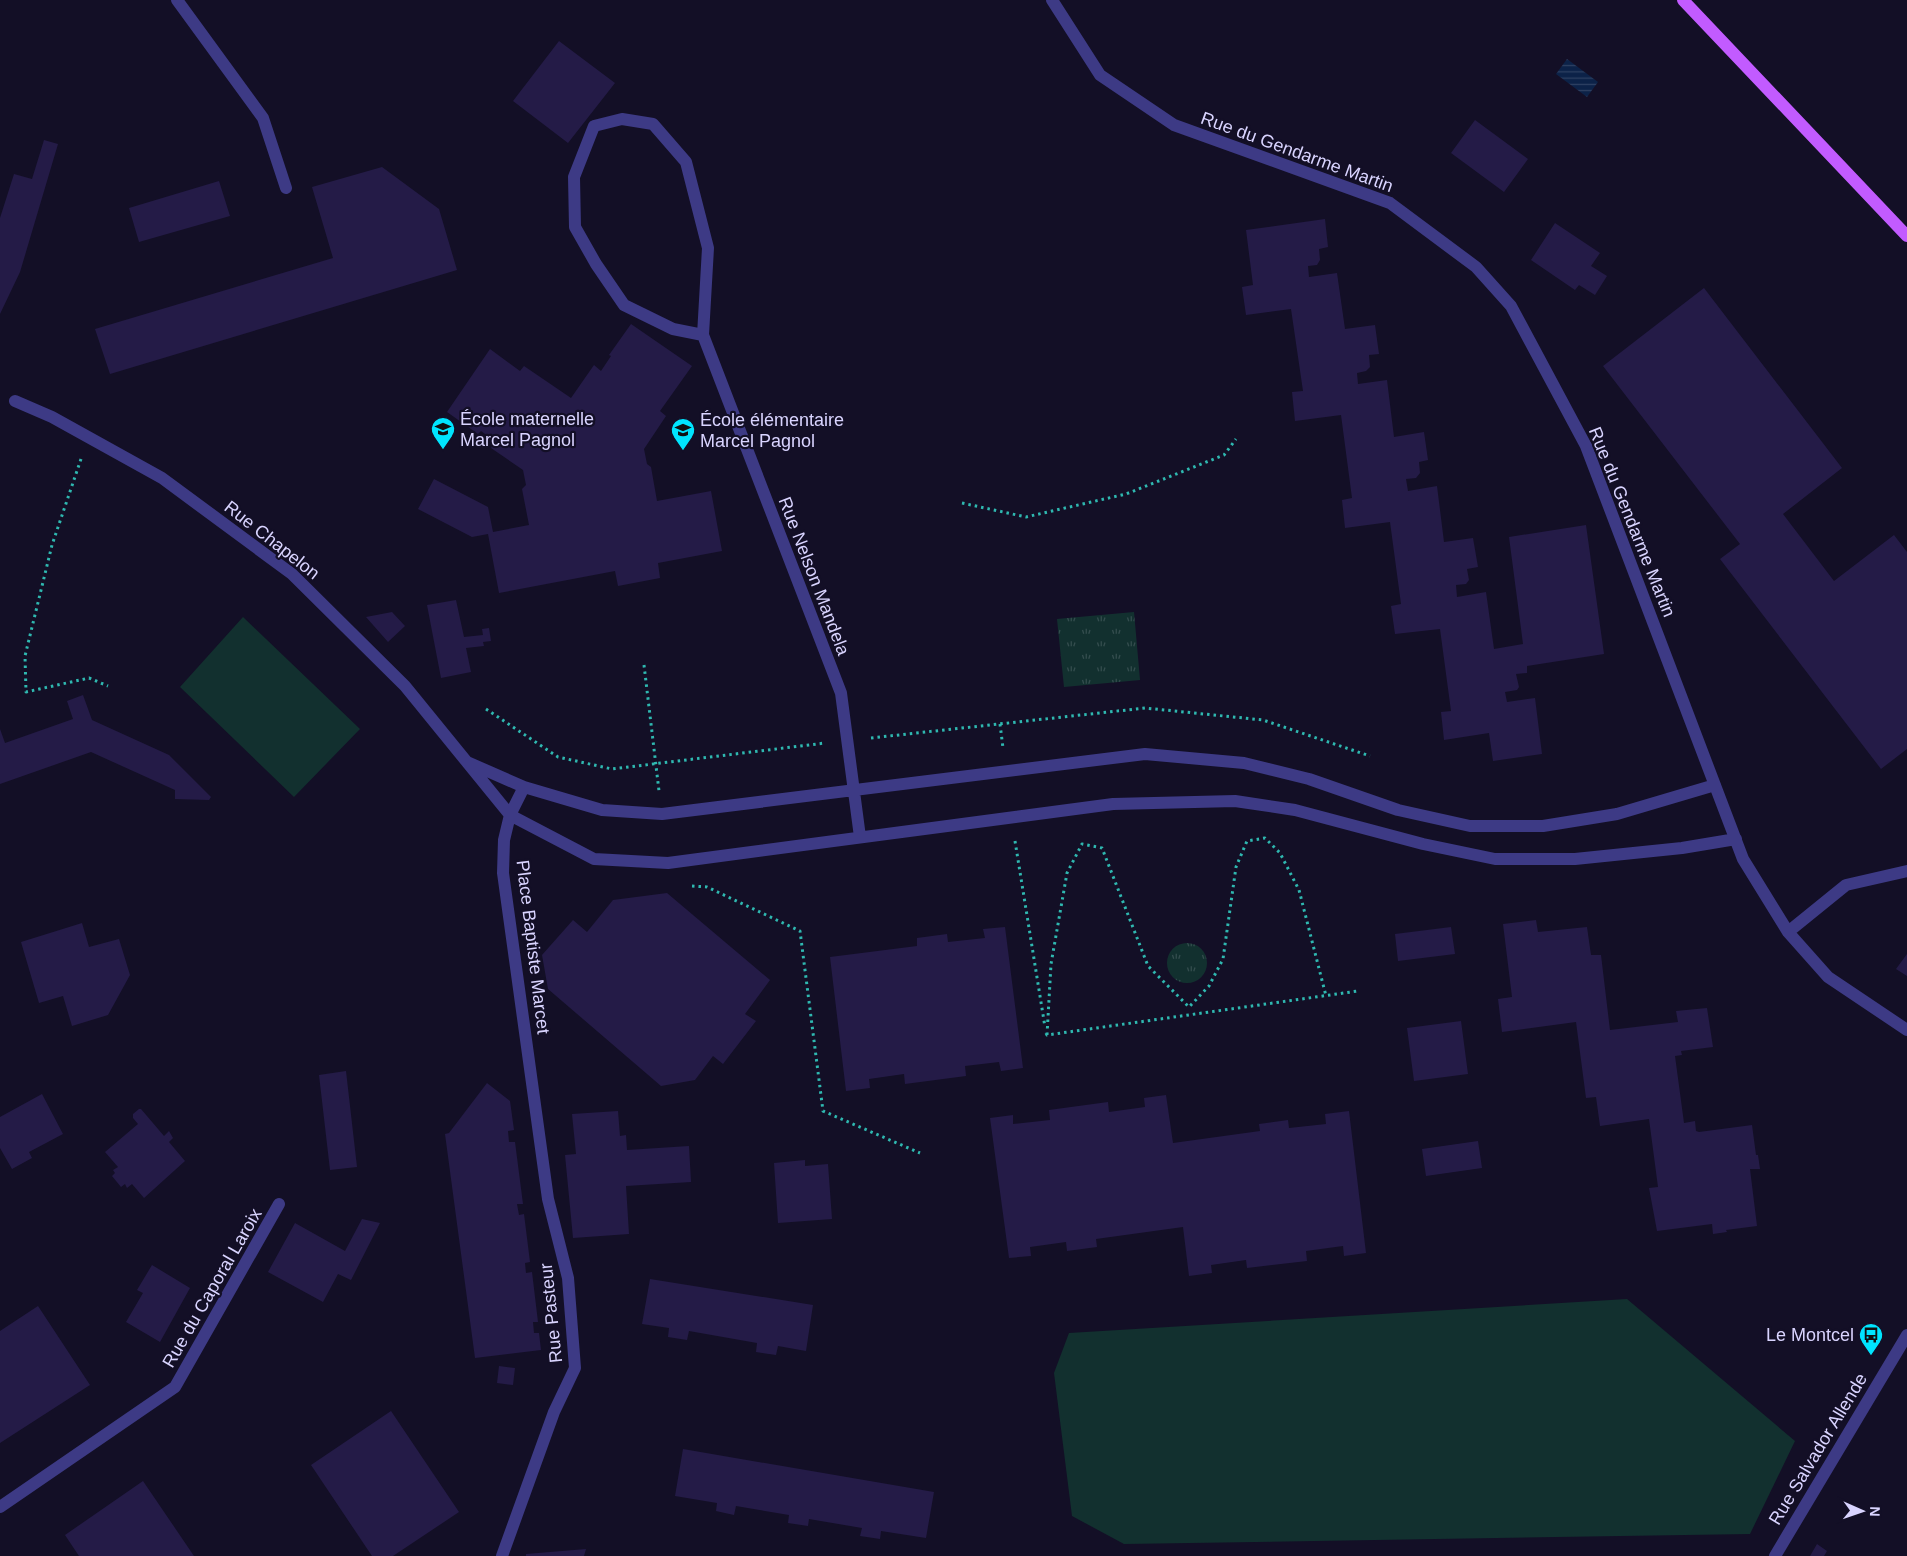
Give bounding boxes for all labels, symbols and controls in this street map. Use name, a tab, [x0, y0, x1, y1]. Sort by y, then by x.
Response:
street label: Rue du Gendarme Martin	[1198, 108, 1396, 196]
place label: École maternelle Marcel Pagnol	[460, 409, 594, 450]
place label: École élémentaire Marcel Pagnol	[700, 410, 844, 451]
school or university icon: École maternelle Marcel Pagnol	[430, 416, 456, 450]
school or university icon: École élémentaire Marcel Pagnol	[670, 417, 696, 451]
street label: Rue du Gendarme Martin	[1585, 424, 1679, 620]
street label: Rue Nelson Mandela	[775, 494, 854, 659]
street label: Rue Chapelon	[220, 497, 324, 583]
street label: Place Baptiste Marcet	[512, 859, 554, 1035]
street label: Rue du Caporal Laroix	[158, 1205, 266, 1371]
street label: Rue Pasteur	[536, 1262, 566, 1364]
bus stop icon: Le Montcel	[1858, 1322, 1884, 1356]
place label: Le Montcel	[1766, 1325, 1854, 1345]
street label: Rue Salvador Allende	[1765, 1370, 1871, 1528]
north arrow	[1837, 1486, 1887, 1536]
text: N	[1867, 1506, 1883, 1517]

